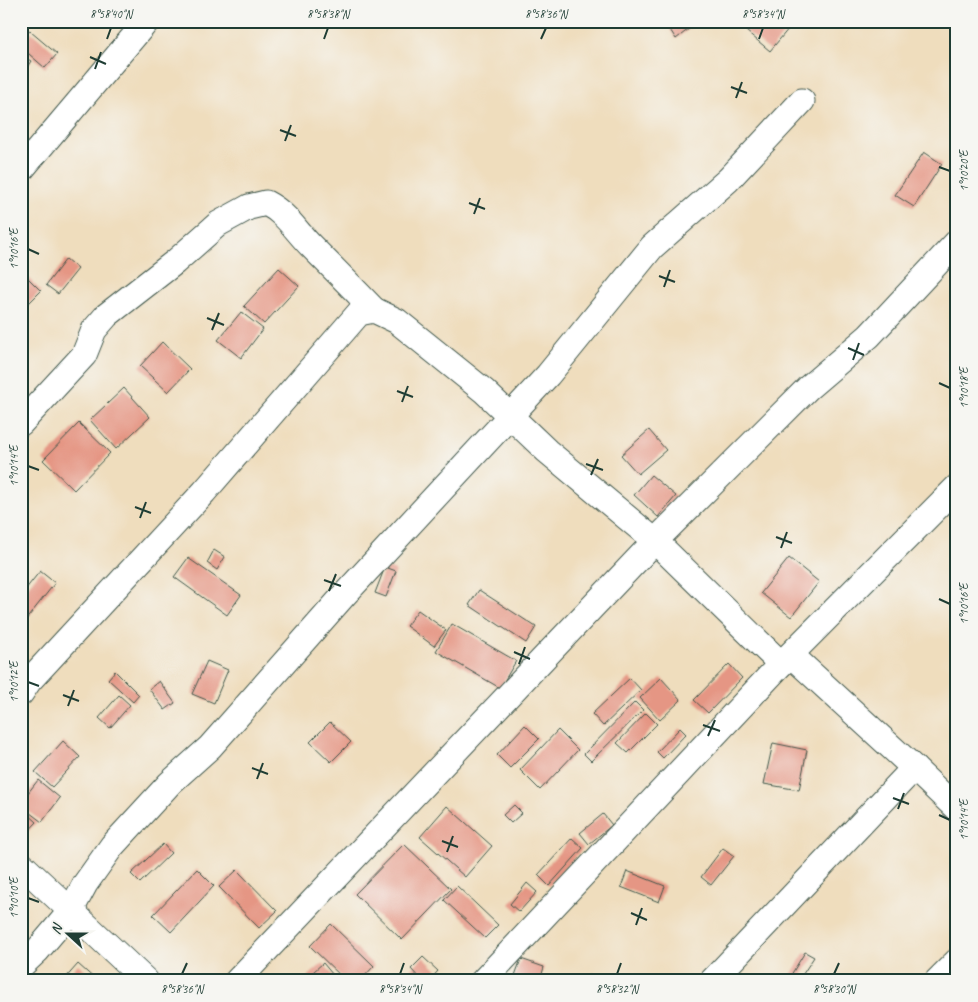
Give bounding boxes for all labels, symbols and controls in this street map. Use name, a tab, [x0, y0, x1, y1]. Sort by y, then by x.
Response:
text: 8°58'40"N	[90, 6, 134, 22]
text: 8°58'38"N	[307, 6, 351, 22]
text: 8°58'36"N	[525, 6, 569, 22]
text: 8°58'34"N	[742, 6, 786, 22]
text: 1°10'20"E	[956, 149, 972, 192]
text: 1°10'16"E	[6, 227, 22, 270]
text: 1°10'18"E	[956, 366, 972, 409]
text: 1°10'14"E	[6, 444, 22, 487]
text: 1°10'16"E	[956, 582, 972, 625]
text: 1°10'12"E	[6, 660, 22, 703]
text: 1°10'14"E	[956, 798, 972, 841]
text: 1°10'10"E	[6, 876, 22, 919]
north arrow	[42, 910, 92, 960]
text: N	[47, 920, 67, 937]
text: 8°58'36"N	[161, 981, 205, 997]
text: 8°58'34"N	[379, 981, 423, 997]
text: 8°58'32"N	[596, 981, 640, 997]
text: 8°58'30"N	[813, 981, 857, 997]

